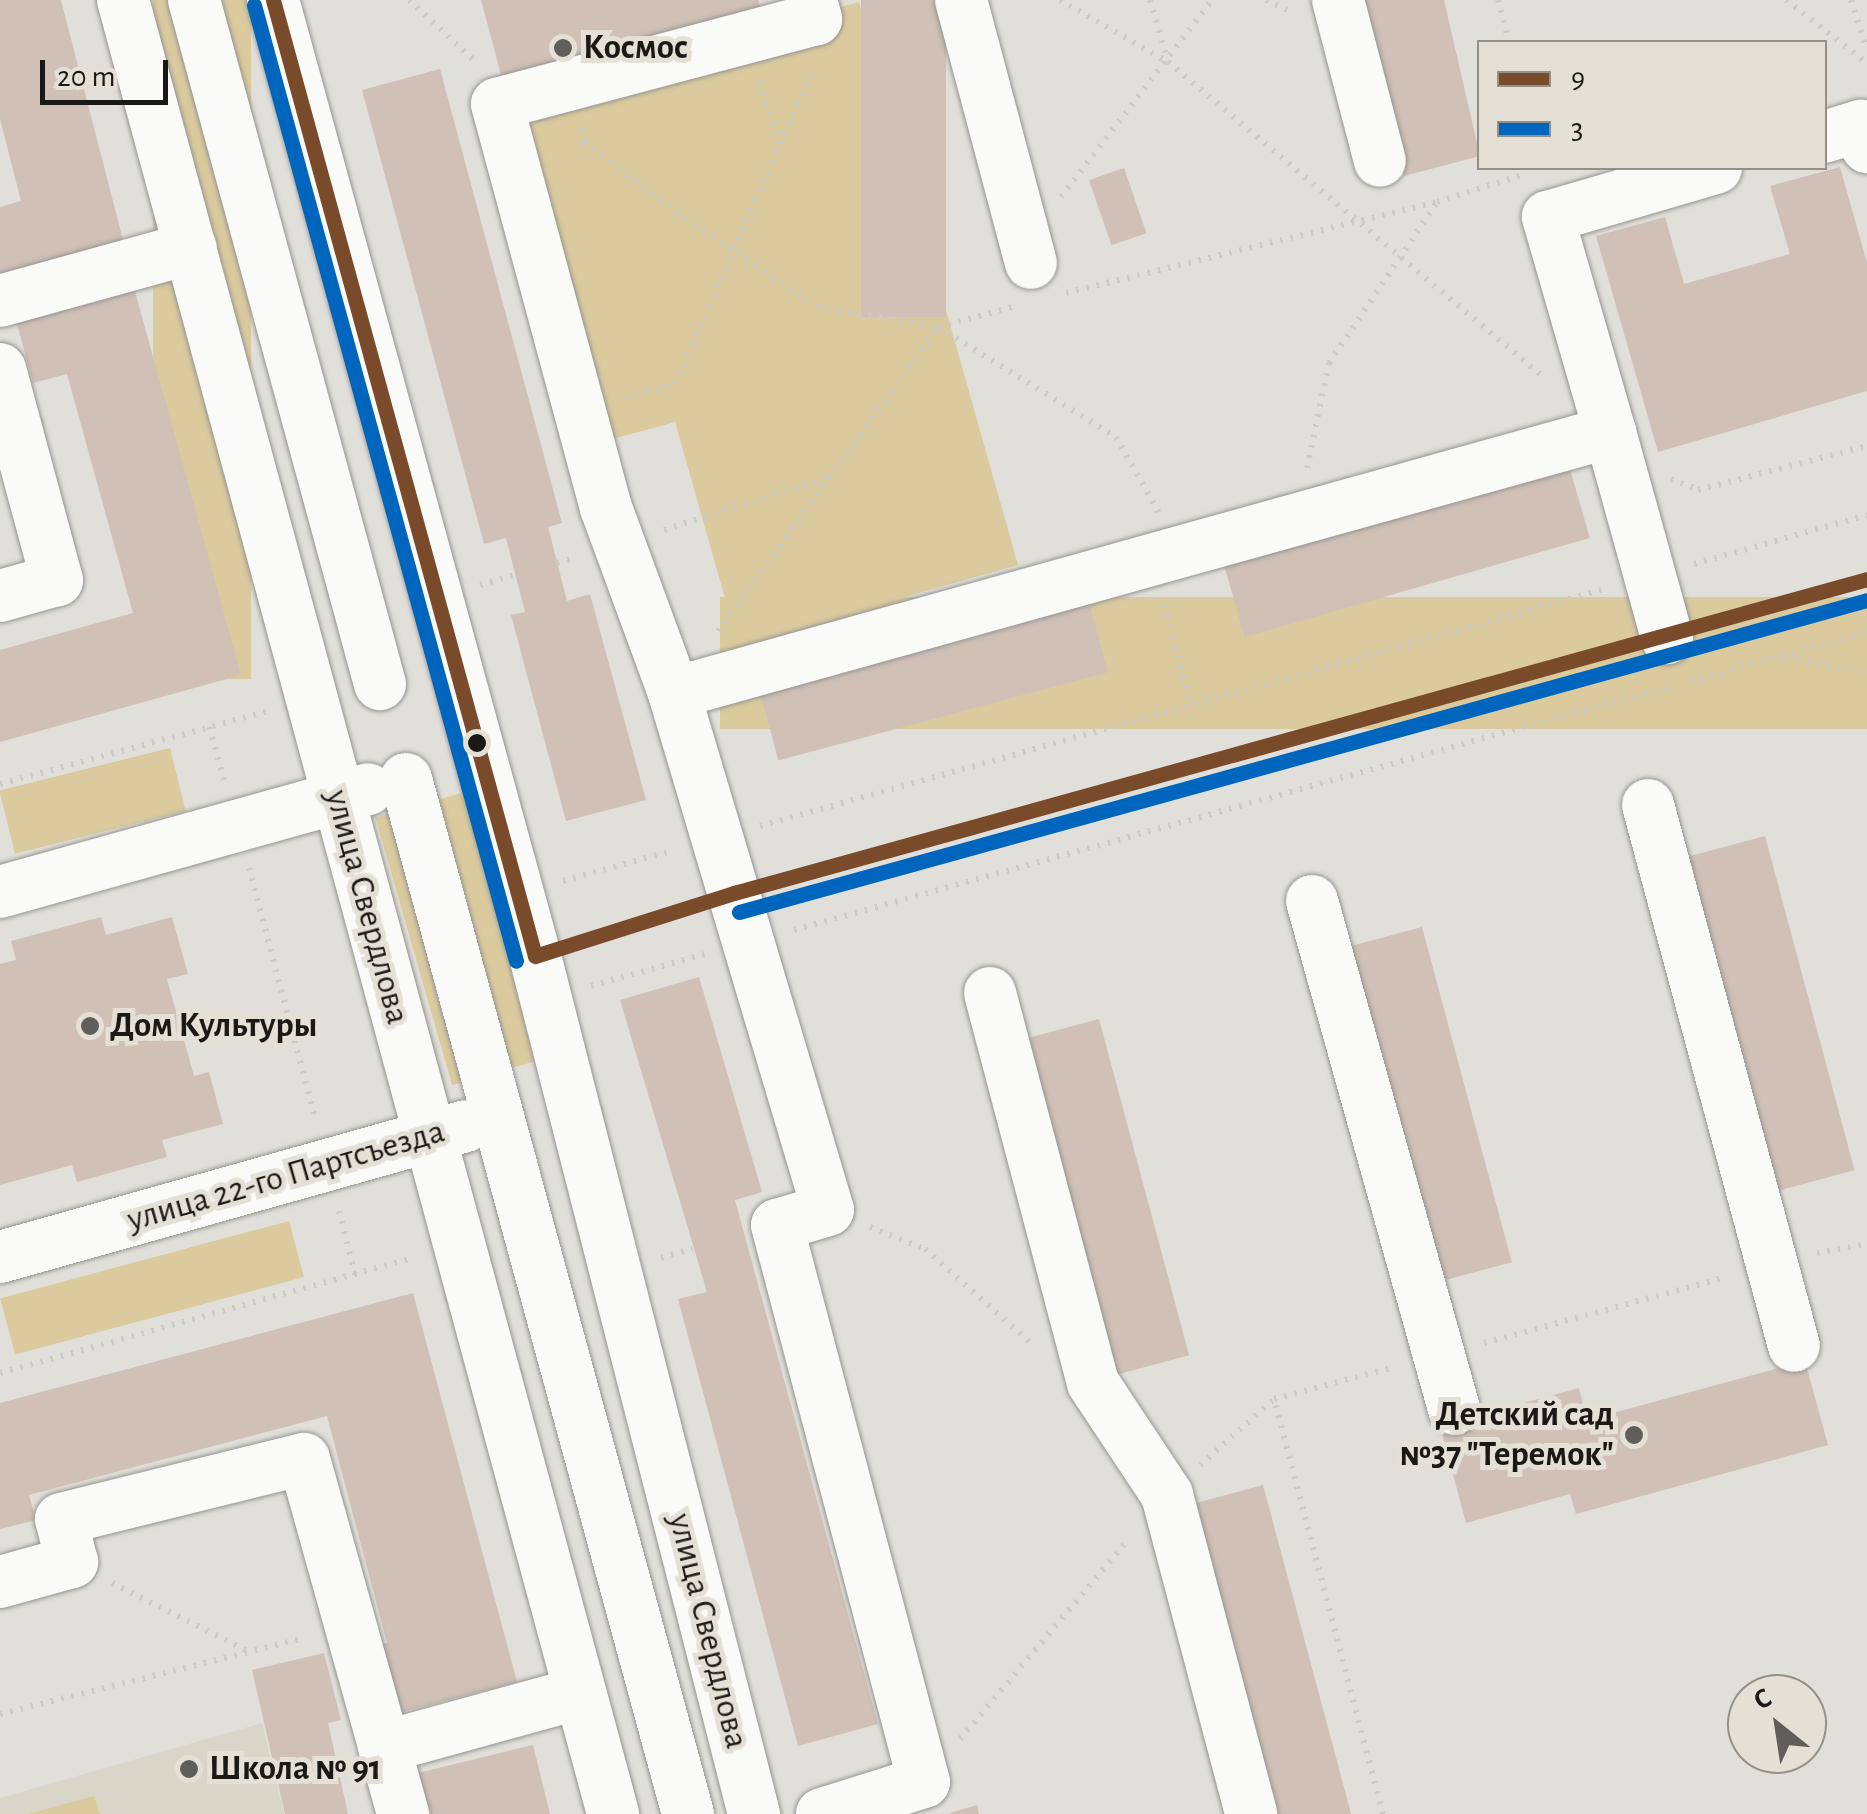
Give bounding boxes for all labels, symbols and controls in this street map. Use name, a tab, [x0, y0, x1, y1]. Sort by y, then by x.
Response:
place label: Космос	[583, 27, 688, 69]
marker: Космос	[552, 37, 574, 59]
scale bar	[45, 40, 172, 102]
legend	[1477, 40, 1827, 170]
text: 20 m	[57, 62, 115, 92]
text: 9	[1571, 64, 1585, 94]
text: 3	[1571, 114, 1583, 144]
unlabelled marker	[467, 733, 487, 753]
street label: улица Свердлова	[316, 785, 418, 1029]
place label: Дом Культуры	[110, 1005, 318, 1047]
marker: Дом Культуры	[79, 1015, 101, 1037]
street label: улица 22-го Партсъезда	[123, 1111, 449, 1241]
place label: Детский сад №37 "Теремок"	[1399, 1394, 1614, 1476]
marker: Детский сад №37 "Теремок"	[1623, 1424, 1645, 1446]
street label: улица Свердлова	[659, 1509, 757, 1753]
north arrow	[1727, 1674, 1827, 1774]
text: С	[1749, 1684, 1777, 1716]
place label: Школа № 91	[209, 1748, 381, 1790]
marker: Школа № 91	[178, 1758, 200, 1780]

